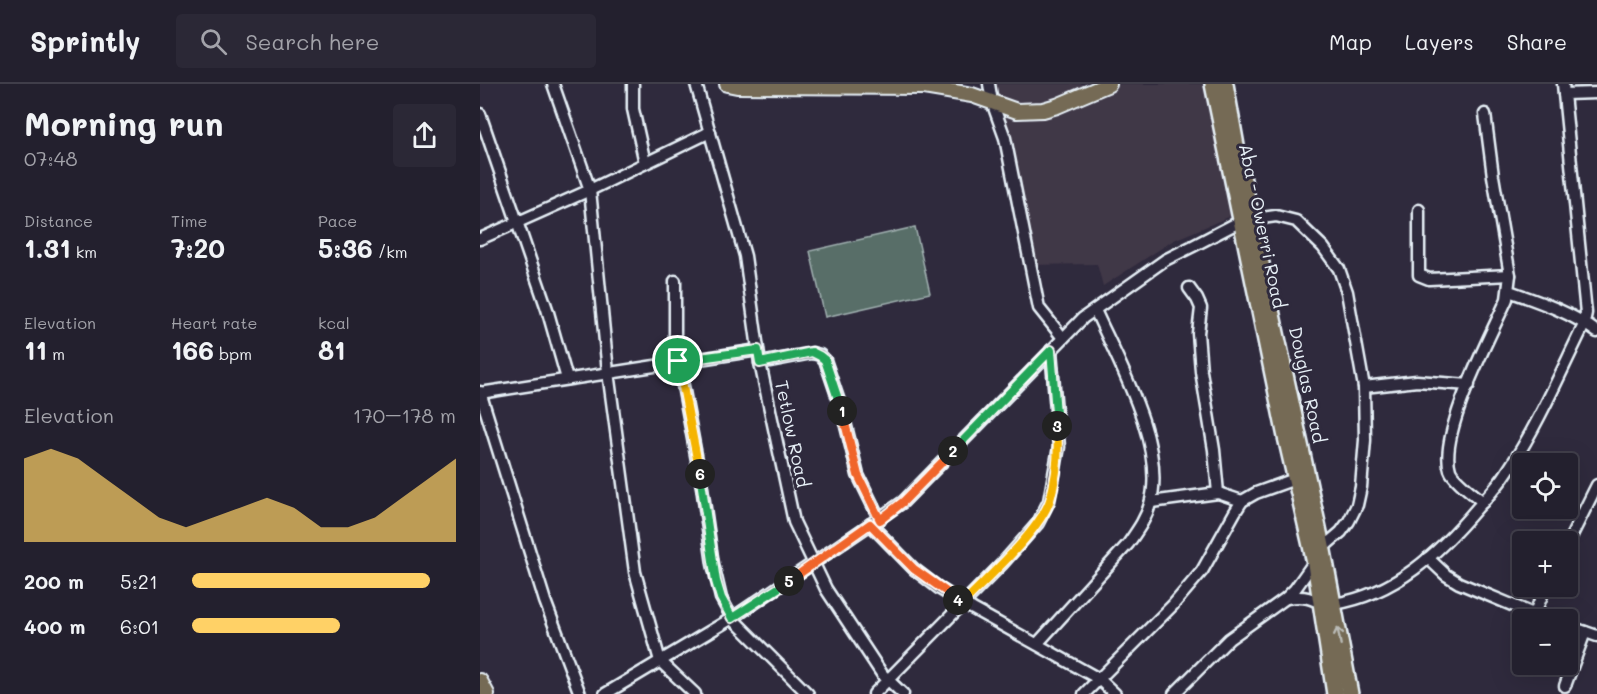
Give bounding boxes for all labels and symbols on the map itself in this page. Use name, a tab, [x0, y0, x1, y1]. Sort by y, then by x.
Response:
street label: Aba - Owerri Road	[1234, 141, 1292, 310]
street label: Douglas Road	[1284, 324, 1332, 445]
pin	[652, 335, 703, 386]
street label: Tetlow Road	[770, 378, 816, 490]
pin: 1	[827, 396, 857, 426]
pin: 3	[1042, 411, 1072, 441]
pin: 2	[938, 436, 968, 466]
pin: 6	[685, 459, 715, 489]
pin: 5	[774, 566, 804, 596]
pin: 4	[943, 585, 973, 615]
one-way arrow	[1333, 627, 1344, 647]

